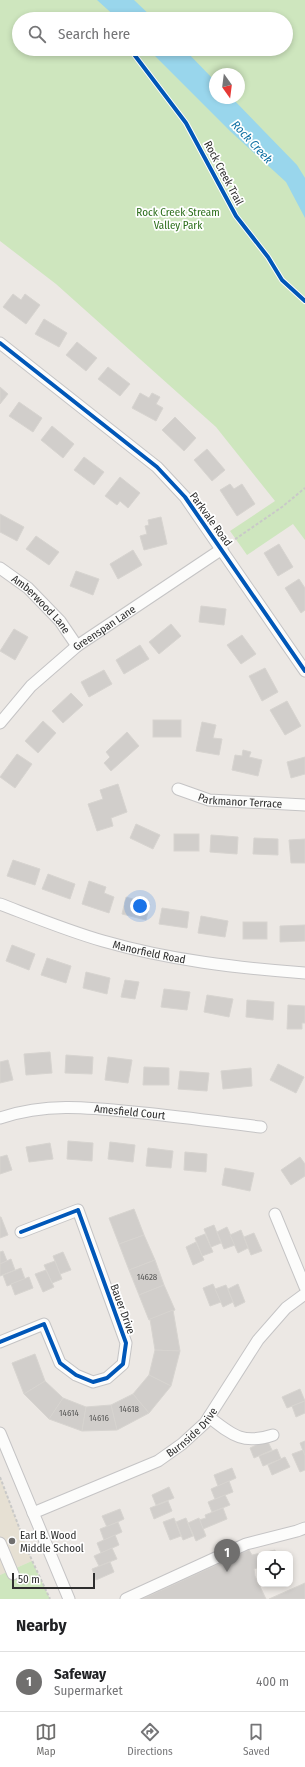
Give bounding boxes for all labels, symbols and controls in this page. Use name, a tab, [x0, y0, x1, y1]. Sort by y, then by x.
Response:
search box	[12, 12, 293, 56]
icon: search	[26, 23, 48, 45]
text: Search here	[58, 25, 130, 43]
north arrow	[209, 68, 245, 104]
water label: Rock Creek	[229, 118, 275, 166]
street label: Rock Creek Trail	[201, 139, 246, 208]
park label: Rock Creek Stream Valley Park	[136, 206, 220, 232]
street label: Parkvale Road	[187, 490, 234, 549]
street label: Amberwood Lane	[9, 572, 73, 636]
street label: Greenspan Lane	[71, 603, 138, 653]
street label: Parkmanor Terrace	[196, 791, 282, 811]
your location	[130, 896, 150, 916]
street label: Manorfield Road	[111, 938, 186, 966]
street label: Amesfield Court	[94, 1102, 166, 1122]
house number: 14628	[137, 1272, 158, 1282]
street label: Bauer Drive	[107, 1282, 138, 1336]
house number: 14618	[119, 1404, 139, 1414]
street label: Burnside Drive	[164, 1405, 220, 1460]
house number: 14614	[59, 1408, 80, 1418]
house number: 14616	[89, 1413, 109, 1423]
place label: Earl B. Wood Middle School	[20, 1529, 84, 1555]
marker: Earl B. Wood Middle School	[7, 1536, 17, 1546]
pin: 1	[214, 1539, 240, 1572]
map controls	[257, 1551, 293, 1587]
button: locate	[257, 1551, 293, 1587]
scale bar	[12, 1571, 95, 1590]
text: 50 m	[18, 1573, 40, 1586]
text: Nearby	[16, 1615, 67, 1636]
text: Safeway	[54, 1665, 106, 1683]
text: 1	[26, 1674, 32, 1689]
text: 400 m	[256, 1674, 289, 1689]
text: Supermarket	[54, 1683, 123, 1698]
tab: Map	[35, 1721, 57, 1758]
tab: Directions	[127, 1721, 173, 1758]
tab: Saved	[243, 1721, 270, 1758]

